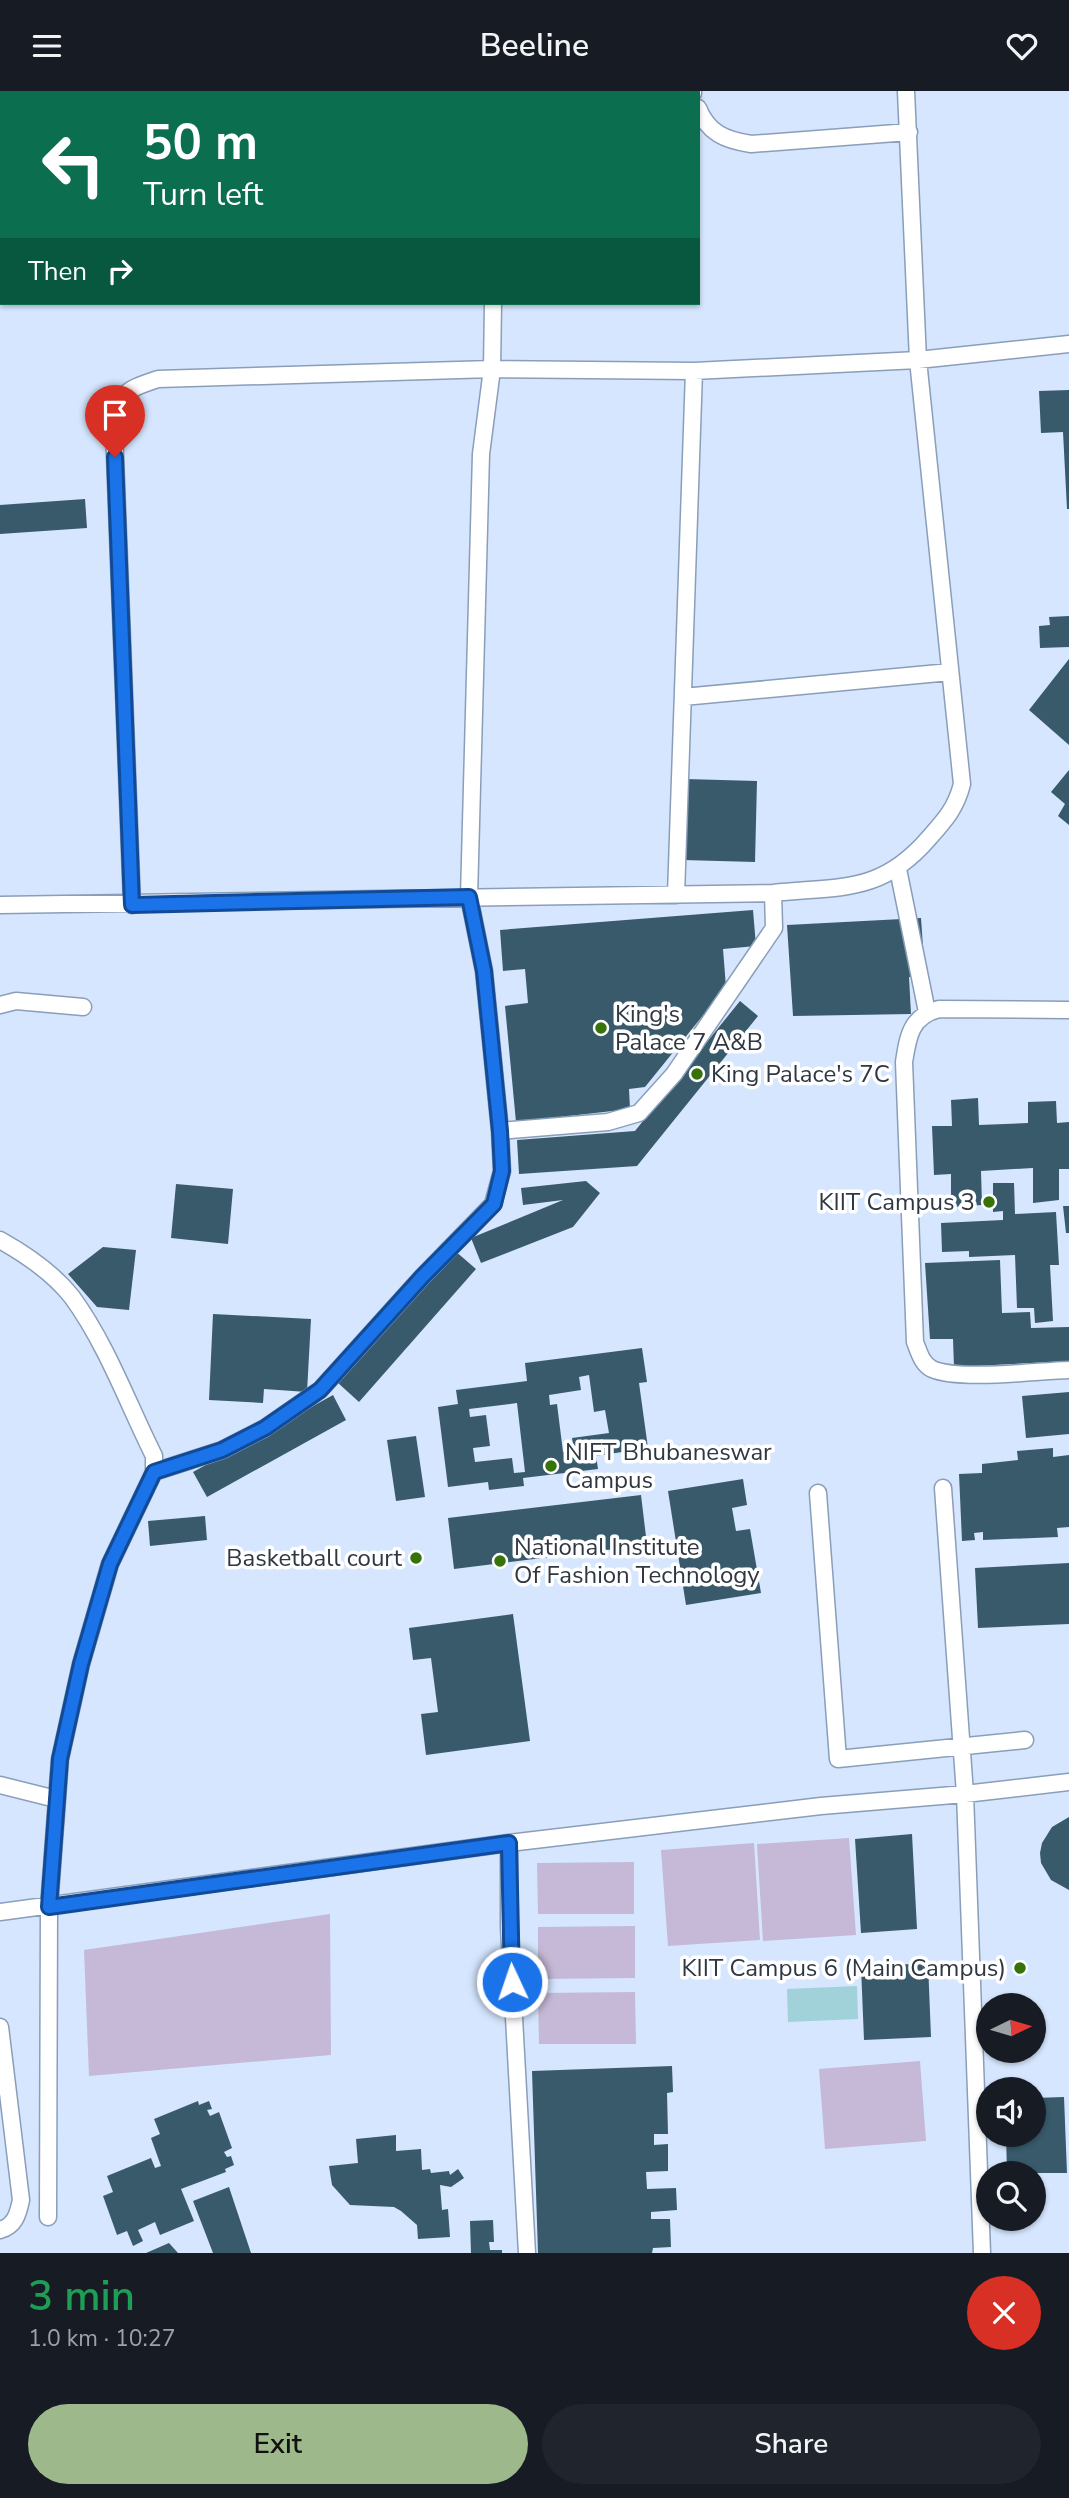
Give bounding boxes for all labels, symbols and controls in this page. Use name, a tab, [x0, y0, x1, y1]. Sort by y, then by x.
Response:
text: Beeline	[480, 24, 589, 67]
icon: menu	[28, 27, 66, 65]
icon: heart	[1003, 27, 1041, 65]
text: 50 m	[143, 109, 258, 176]
icon: left	[28, 119, 119, 210]
text: Turn left	[143, 173, 263, 216]
icon: right	[101, 252, 139, 290]
text: Then	[28, 254, 87, 289]
pin	[85, 385, 145, 457]
icon: arrive	[96, 396, 134, 434]
place label: King's Palace 7 A&B	[615, 998, 763, 1058]
marker: King's Palace 7 A&B	[593, 1020, 609, 1036]
place label: King Palace's 7C	[711, 1058, 890, 1090]
marker: King Palace's 7C	[689, 1066, 705, 1082]
place label: KIIT Campus 3	[819, 1186, 975, 1218]
marker: KIIT Campus 3	[981, 1194, 997, 1210]
place label: NIFT Bhubaneswar Campus	[565, 1436, 772, 1496]
marker: NIFT Bhubaneswar Campus	[543, 1458, 559, 1474]
place label: National Institute Of Fashion Technology	[514, 1531, 760, 1591]
place label: Basketball court	[226, 1542, 403, 1574]
marker: Basketball court	[408, 1550, 424, 1566]
marker: National Institute Of Fashion Technology	[492, 1553, 508, 1569]
position arrow	[475, 1945, 549, 2019]
place label: KIIT Campus 6 (Main Campus)	[681, 1952, 1006, 1984]
marker: KIIT Campus 6 (Main Campus)	[1012, 1960, 1028, 1976]
north arrow	[976, 1993, 1046, 2063]
map controls	[976, 1993, 1046, 2231]
button: sound	[976, 2077, 1046, 2147]
button: search	[976, 2161, 1046, 2231]
text: 3 min	[28, 2268, 135, 2325]
button: close	[967, 2276, 1041, 2350]
text: 1.0 km · 10:27	[28, 2323, 175, 2354]
button: Exit	[28, 2404, 528, 2484]
button: Share	[542, 2404, 1041, 2484]

